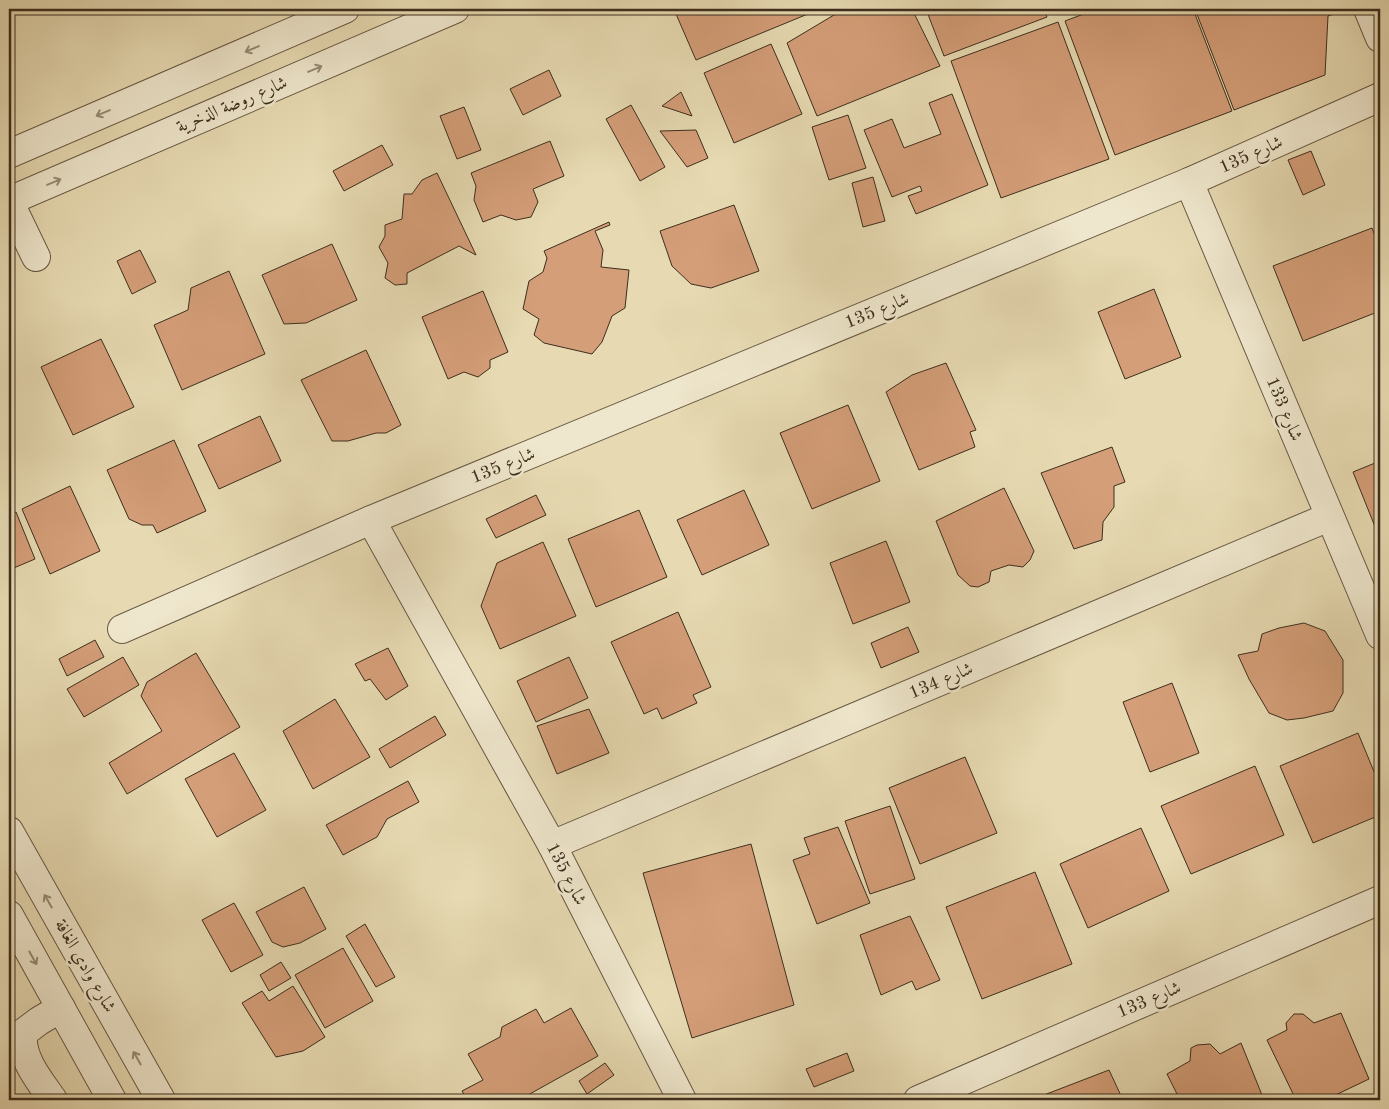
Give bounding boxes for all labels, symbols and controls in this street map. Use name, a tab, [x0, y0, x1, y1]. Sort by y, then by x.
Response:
one-way arrow	[245, 44, 260, 54]
one-way arrow	[307, 64, 322, 74]
street label: شارع روضة الذخرية	[174, 74, 292, 141]
one-way arrow	[96, 109, 111, 119]
street label: شارع 135	[1216, 133, 1288, 182]
one-way arrow	[46, 176, 61, 185]
street label: شارع 135	[842, 290, 914, 337]
street label: شارع 133	[1258, 374, 1305, 446]
street label: شارع 135	[468, 445, 540, 492]
street label: شارع 134	[906, 660, 978, 707]
street label: شارع 135	[538, 840, 589, 910]
one-way arrow	[43, 895, 53, 909]
street label: شارع وادي الغافة	[47, 916, 119, 1018]
one-way arrow	[28, 950, 38, 964]
street label: شارع 133	[1114, 979, 1186, 1026]
one-way arrow	[132, 1050, 142, 1065]

